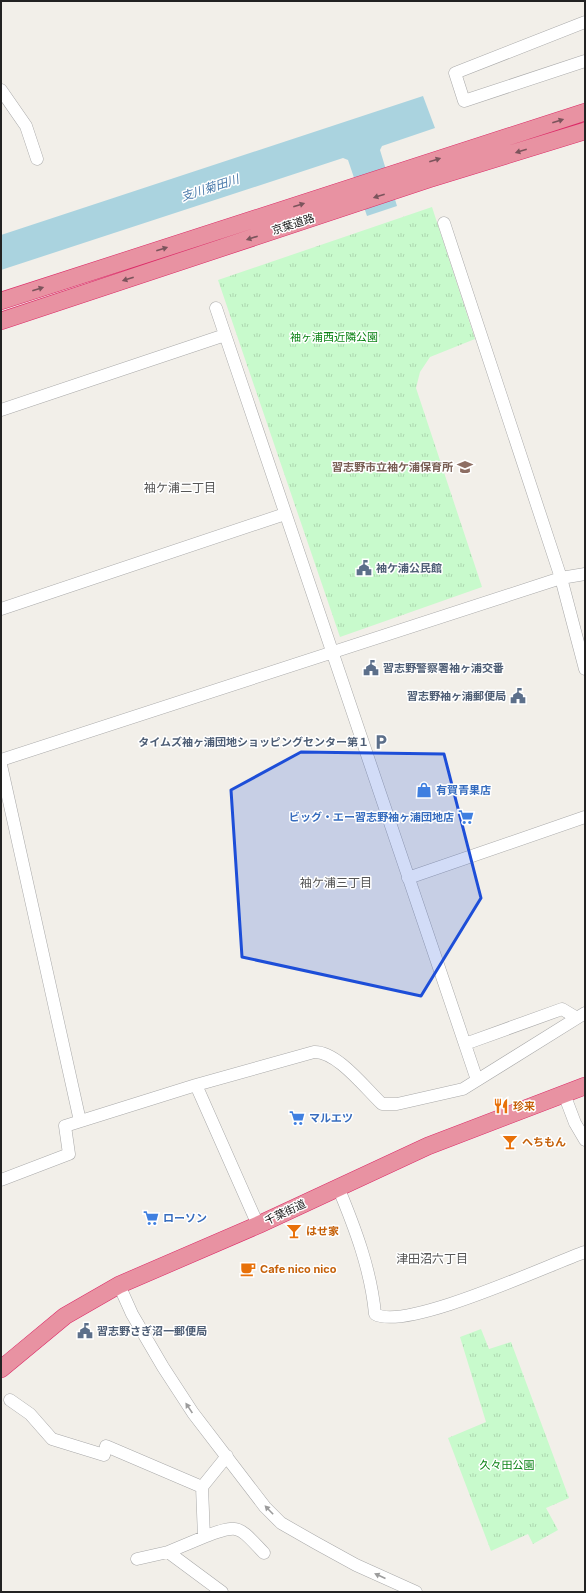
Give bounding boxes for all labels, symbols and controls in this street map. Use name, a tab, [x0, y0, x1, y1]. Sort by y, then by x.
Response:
one-way arrow	[553, 118, 565, 124]
one-way arrow	[515, 148, 527, 154]
one-way arrow	[429, 157, 441, 163]
water label: 支川菊田川	[179, 171, 243, 204]
one-way arrow	[373, 193, 385, 199]
one-way arrow	[293, 202, 305, 208]
street label: 京葉道路	[270, 211, 316, 237]
one-way arrow	[245, 235, 257, 241]
one-way arrow	[156, 246, 168, 252]
one-way arrow	[122, 276, 134, 282]
one-way arrow	[32, 286, 44, 292]
park label: 袖ヶ浦西近隣公園	[290, 330, 378, 344]
school or university icon: 習志野市立袖ケ浦保育所	[456, 458, 474, 476]
place label: 習志野市立袖ケ浦保育所	[332, 460, 453, 474]
district label: 袖ケ浦二丁目	[144, 480, 216, 495]
public building icon: 袖ケ浦公民館	[355, 559, 373, 577]
place label: 袖ケ浦公民館	[376, 561, 442, 575]
public building icon: 習志野警察署袖ヶ浦交番	[362, 659, 380, 677]
place label: 習志野警察署袖ヶ浦交番	[383, 661, 504, 675]
public building icon: 習志野袖ヶ浦郵便局	[509, 687, 527, 705]
place label: 習志野袖ヶ浦郵便局	[407, 689, 506, 703]
parking icon: タイムズ袖ヶ浦団地ショッピングセンター第１	[372, 733, 390, 751]
place label: タイムズ袖ヶ浦団地ショッピングセンター第１	[138, 735, 369, 749]
shop icon: 有賀青果店	[415, 781, 433, 799]
place label: 有賀青果店	[436, 783, 491, 797]
supermarket icon: ビッグ・エー習志野袖ヶ浦団地店	[457, 808, 475, 826]
place label: ビッグ・エー習志野袖ヶ浦団地店	[289, 810, 454, 824]
district label: 袖ケ浦三丁目	[300, 875, 372, 890]
restaurant icon: 珍来	[492, 1097, 510, 1115]
place label: 珍来	[513, 1099, 535, 1113]
supermarket icon: マルエツ	[288, 1109, 306, 1127]
place label: マルエツ	[309, 1111, 353, 1125]
bar icon: へちもん	[501, 1133, 519, 1151]
place label: へちもん	[522, 1135, 566, 1149]
street label: 千葉街道	[262, 1196, 308, 1228]
supermarket icon: ローソン	[142, 1209, 160, 1227]
place label: ローソン	[163, 1211, 207, 1225]
bar icon: はせ家	[285, 1222, 303, 1240]
place label: はせ家	[306, 1224, 339, 1238]
district label: 津田沼六丁目	[396, 1251, 468, 1266]
cafe icon: Cafe nico nico	[239, 1260, 257, 1278]
place label: Cafe nico nico	[260, 1262, 337, 1276]
public building icon: 習志野さぎ沼一郵便局	[76, 1322, 94, 1340]
place label: 習志野さぎ沼一郵便局	[97, 1324, 207, 1338]
one-way arrow	[186, 1402, 193, 1414]
park label: 久々田公園	[480, 1458, 535, 1472]
one-way arrow	[264, 1505, 274, 1515]
one-way arrow	[375, 1573, 386, 1579]

